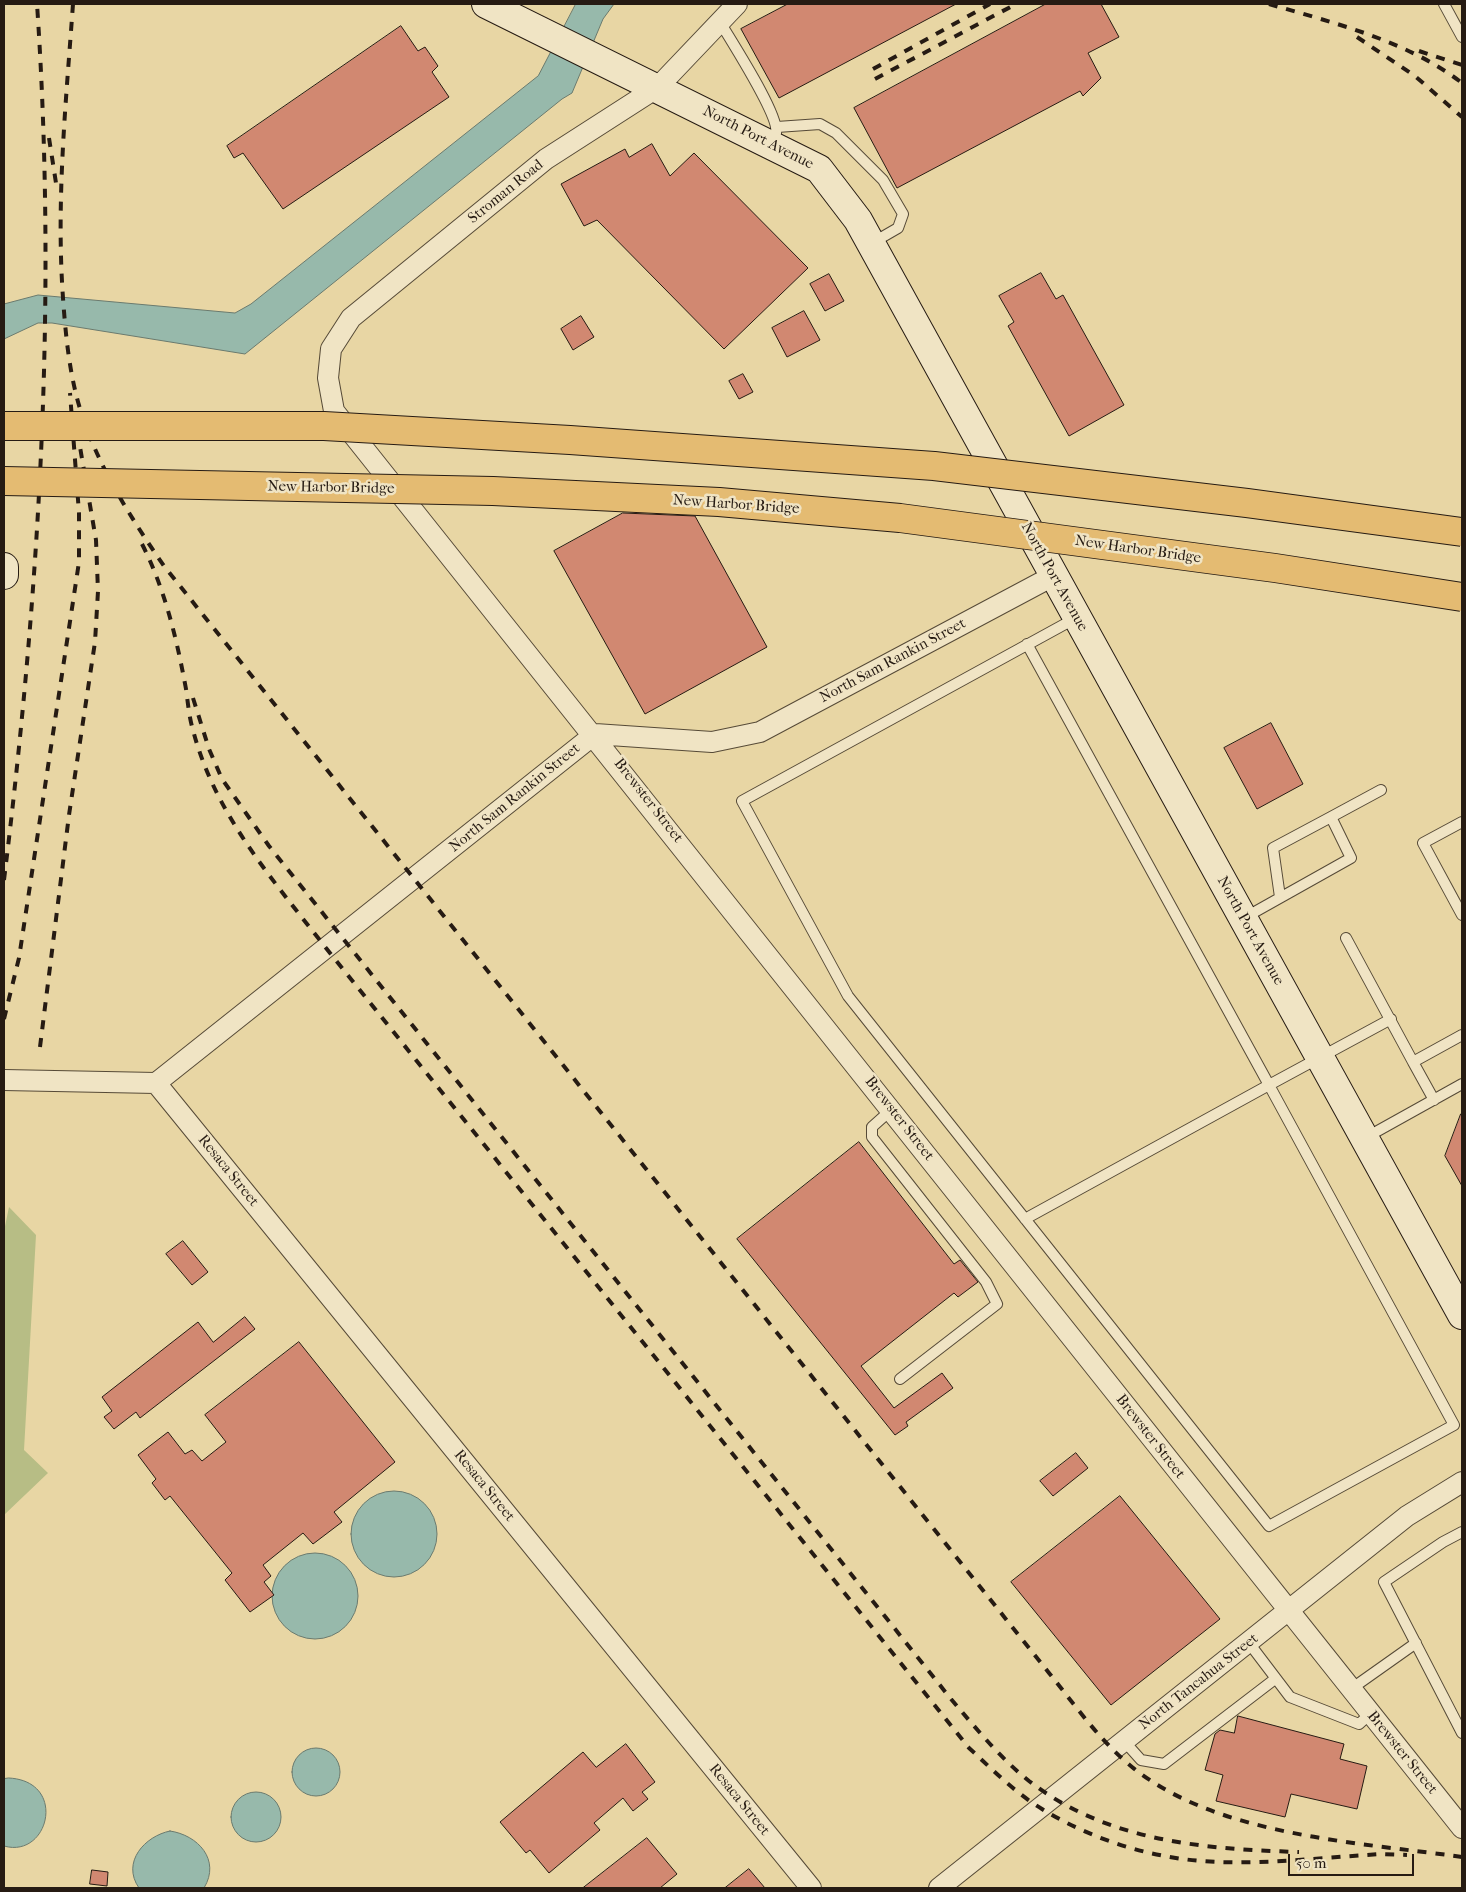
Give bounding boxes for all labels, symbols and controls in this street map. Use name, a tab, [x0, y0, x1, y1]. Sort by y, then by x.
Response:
street label: North Port Avenue	[700, 102, 816, 174]
street label: Stroman Road	[465, 156, 547, 228]
street label: New Harbor Bridge	[267, 478, 395, 498]
street label: New Harbor Bridge	[672, 492, 800, 518]
street label: North Port Avenue	[1017, 519, 1091, 635]
street label: New Harbor Bridge	[1074, 532, 1202, 568]
street label: North Sam Rankin Street	[817, 615, 969, 707]
street label: North Sam Rankin Street	[446, 740, 584, 856]
street label: Brewster Street	[610, 755, 686, 847]
street label: North Port Avenue	[1213, 873, 1287, 989]
street label: Brewster Street	[861, 1073, 937, 1165]
street label: Resaca Street	[194, 1132, 262, 1210]
street label: Brewster Street	[1112, 1391, 1188, 1483]
street label: Resaca Street	[450, 1447, 518, 1525]
street label: North Tancahua Street	[1136, 1630, 1262, 1734]
street label: Brewster Street	[1363, 1708, 1441, 1798]
street label: Resaca Street	[705, 1761, 773, 1839]
scale bar	[1291, 1844, 1417, 1876]
text: 50 m	[1296, 1854, 1326, 1872]

